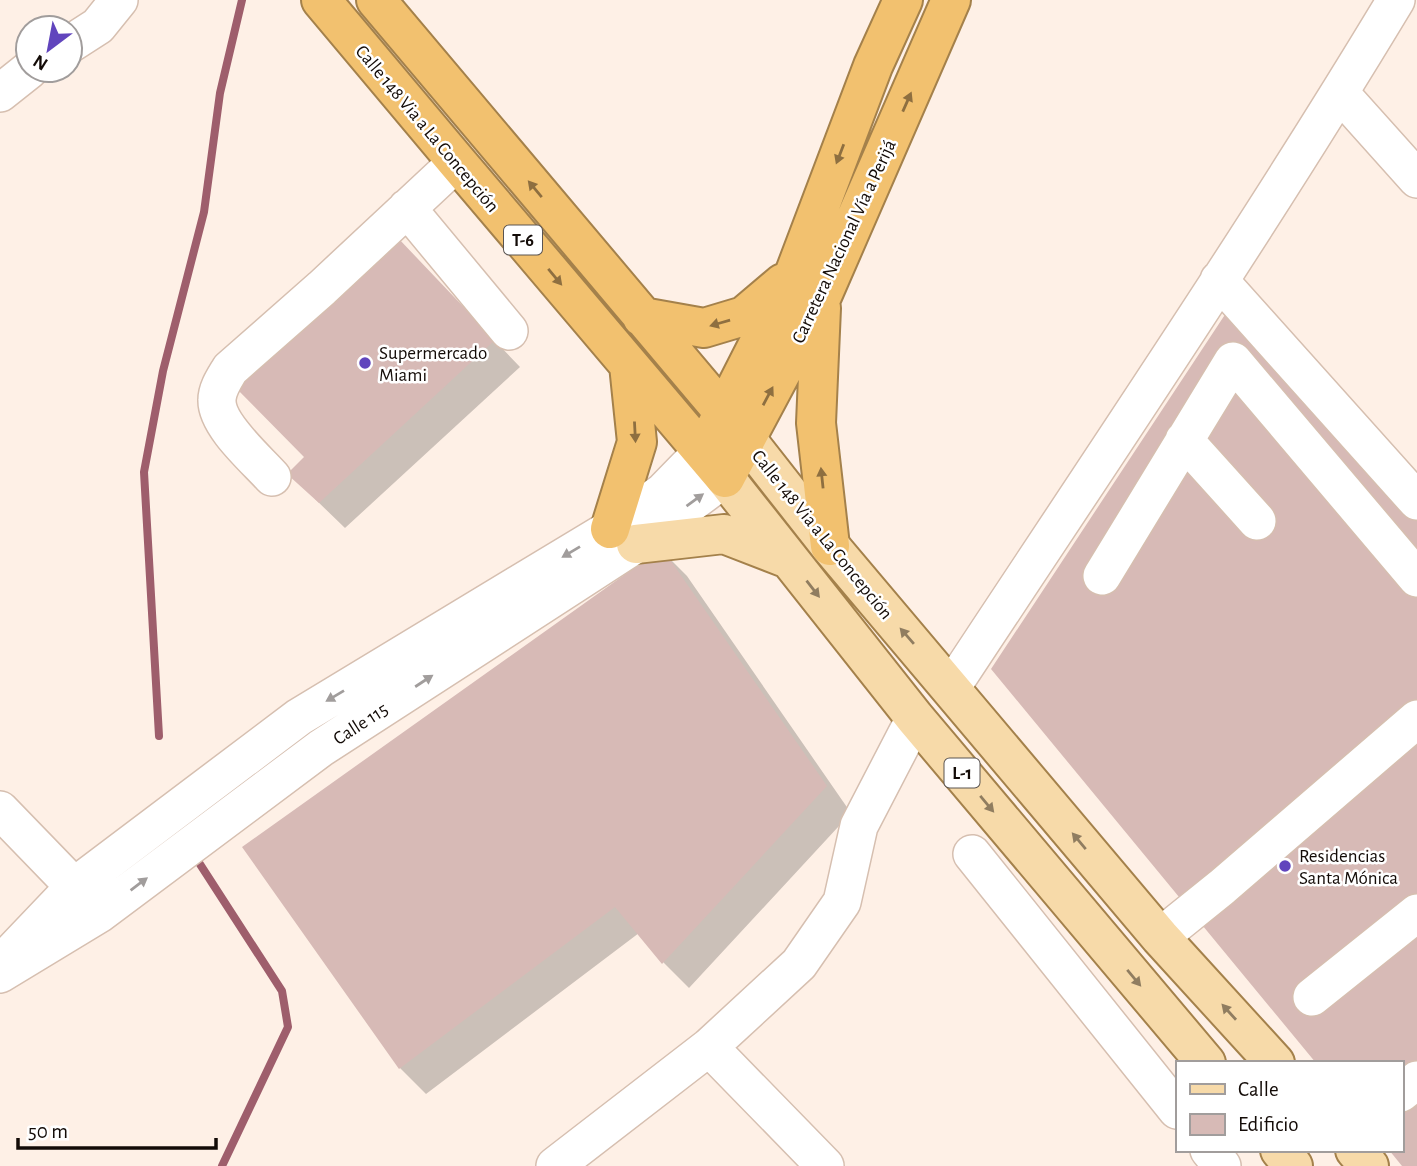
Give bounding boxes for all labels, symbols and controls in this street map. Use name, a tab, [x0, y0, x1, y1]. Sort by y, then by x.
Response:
north arrow	[14, 14, 84, 84]
street label: Calle 148 Via a La Concepción	[352, 42, 502, 216]
text: N	[30, 51, 51, 74]
one-way arrow	[901, 92, 913, 112]
street label: Carretera Nacional Vía a Perijá	[789, 137, 900, 346]
one-way arrow	[834, 143, 845, 164]
one-way arrow	[528, 181, 543, 198]
road number: T-6	[504, 226, 542, 254]
one-way arrow	[547, 268, 563, 286]
one-way arrow	[709, 319, 730, 329]
place label: Supermercado Miami	[379, 344, 487, 385]
marker: Supermercado Miami	[357, 355, 373, 371]
one-way arrow	[763, 386, 774, 406]
one-way arrow	[630, 421, 641, 443]
street label: Calle 148 Via a La Concepción	[748, 447, 896, 623]
one-way arrow	[817, 467, 828, 489]
one-way arrow	[686, 494, 704, 508]
one-way arrow	[562, 546, 581, 559]
one-way arrow	[805, 581, 820, 598]
one-way arrow	[899, 627, 914, 645]
one-way arrow	[415, 675, 434, 688]
one-way arrow	[325, 689, 344, 702]
street label: Calle 115	[330, 700, 392, 749]
road number: L-1	[944, 758, 979, 788]
one-way arrow	[980, 794, 995, 812]
one-way arrow	[1071, 832, 1087, 850]
place label: Residencias Santa Mónica	[1299, 847, 1398, 888]
marker: Residencias Santa Mónica	[1277, 858, 1293, 874]
one-way arrow	[130, 877, 148, 891]
one-way arrow	[1126, 969, 1141, 986]
one-way arrow	[1221, 1003, 1237, 1021]
legend	[1176, 1061, 1403, 1152]
text: Calle	[1238, 1079, 1279, 1100]
scale bar	[18, 1106, 215, 1150]
text: Edificio	[1238, 1114, 1299, 1135]
text: 50 m	[28, 1121, 68, 1142]

